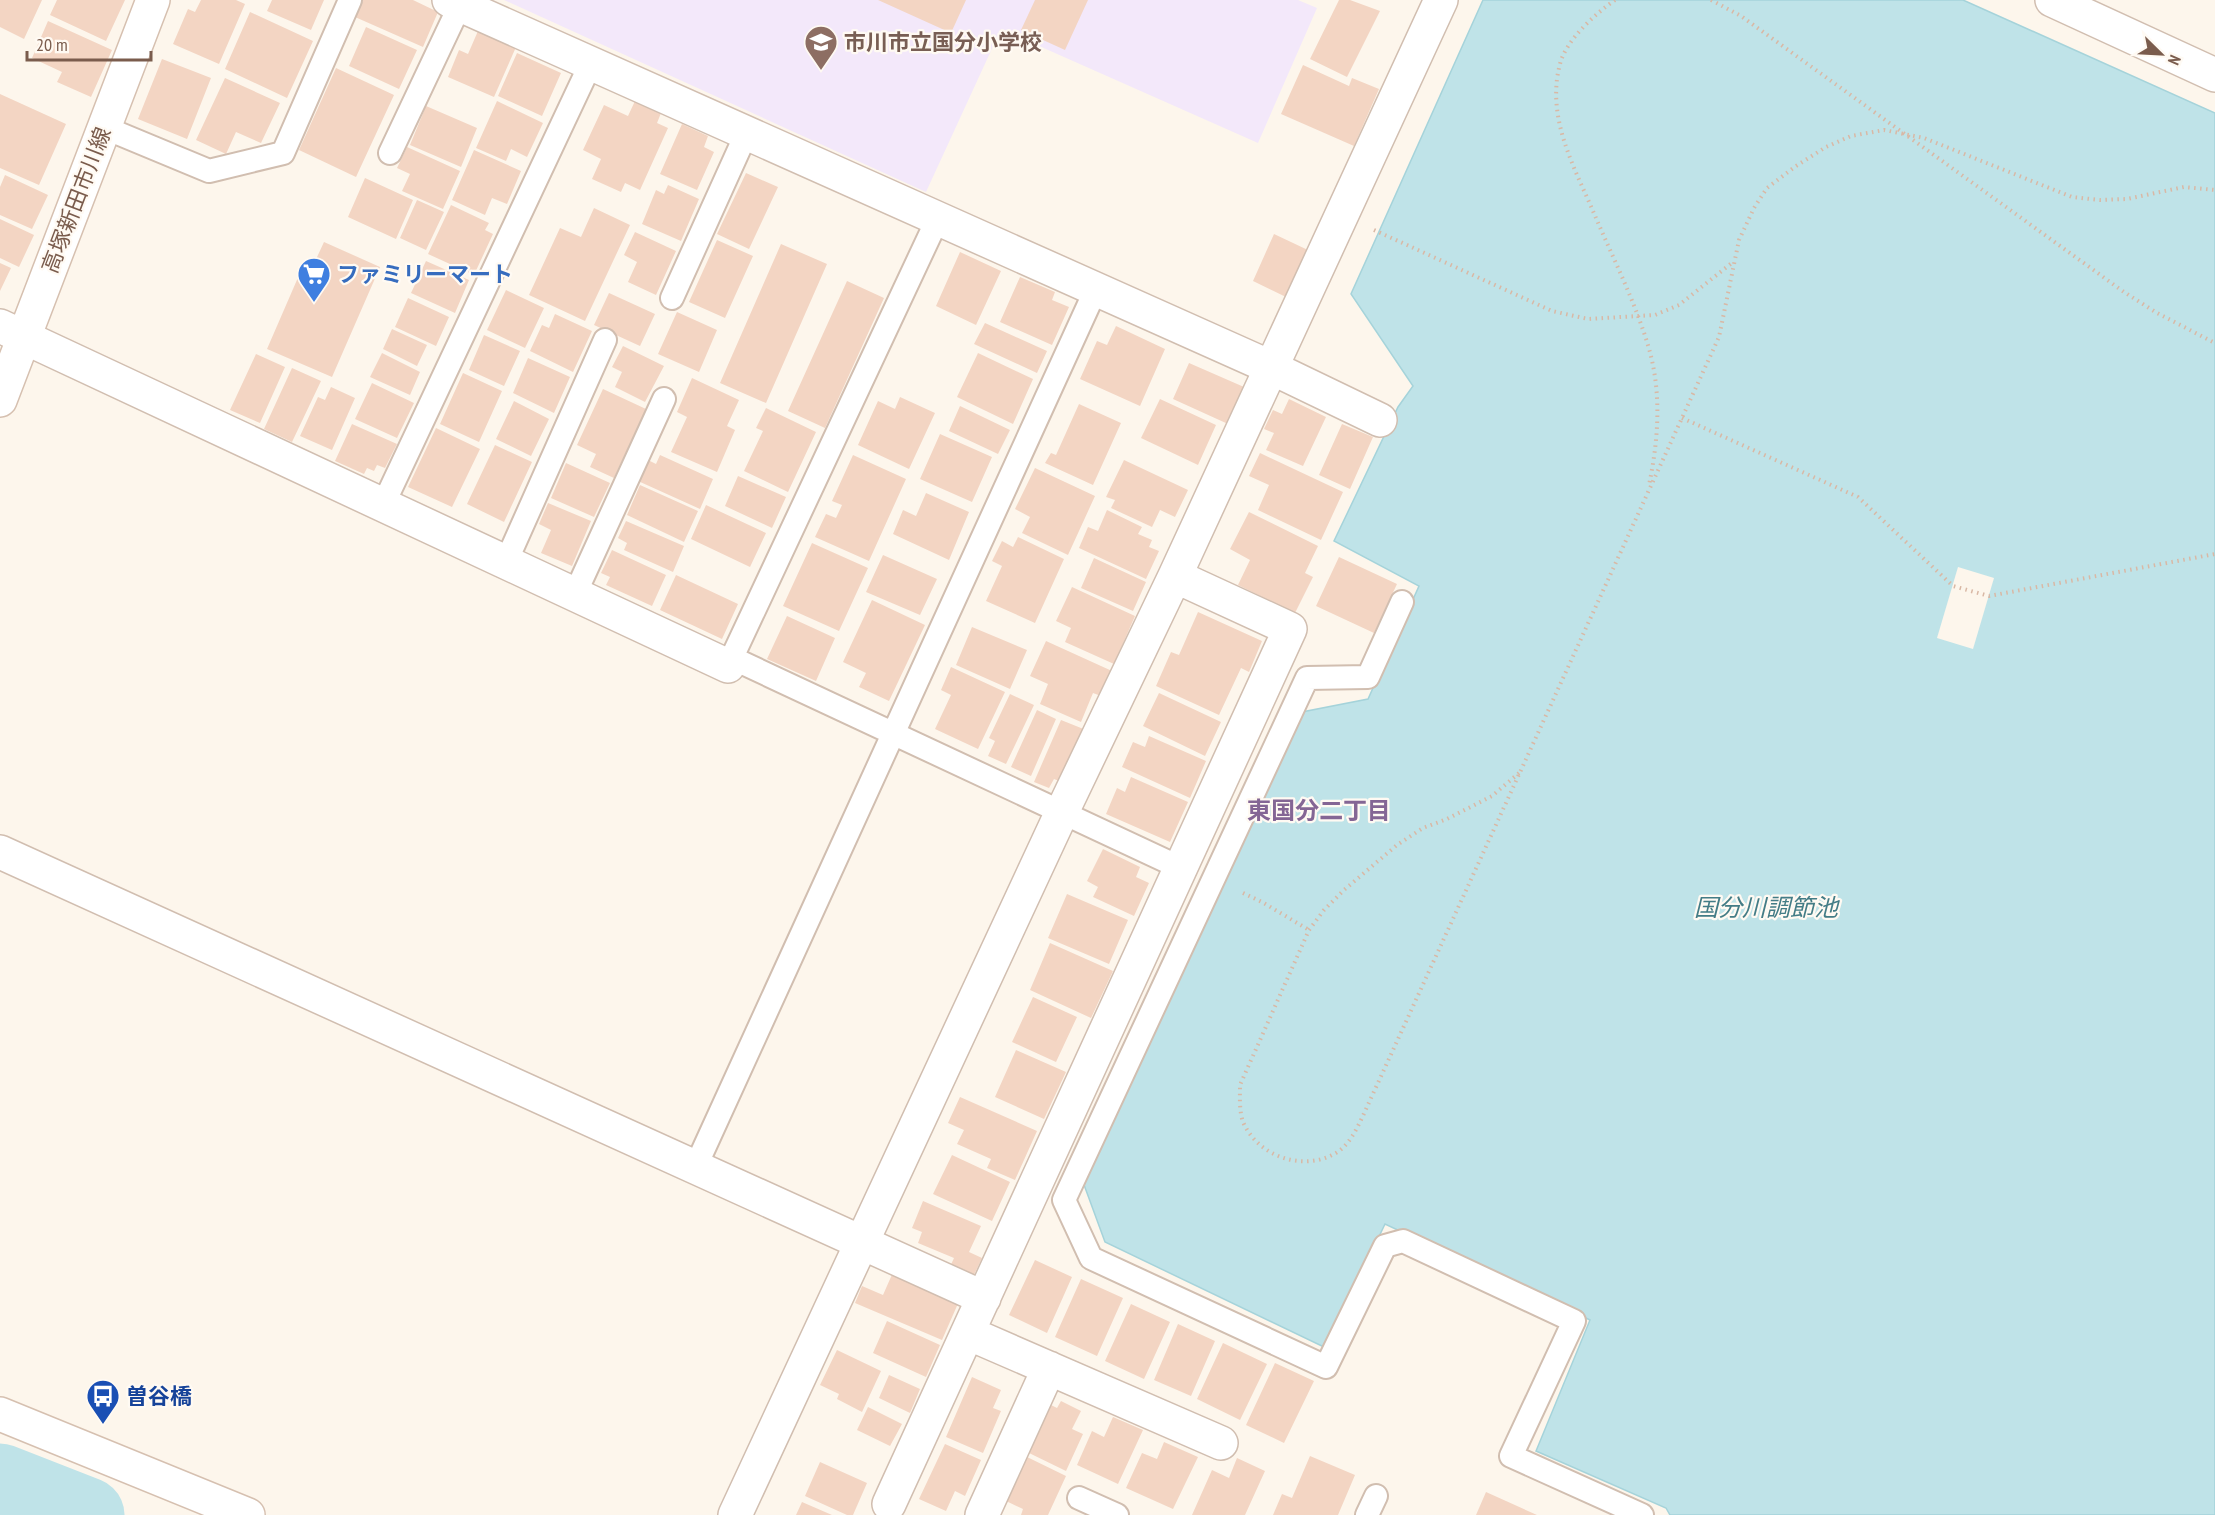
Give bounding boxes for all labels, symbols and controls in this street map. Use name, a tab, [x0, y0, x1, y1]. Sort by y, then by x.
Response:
scale bar	[27, 24, 152, 62]
school or university icon: 市川市立国分小学校	[803, 24, 839, 71]
north arrow	[2131, 24, 2191, 84]
place label: 市川市立国分小学校	[844, 28, 1042, 56]
text: 20 m	[36, 33, 68, 56]
text: N	[2164, 52, 2186, 68]
street label: 高塚新田市川線	[35, 123, 117, 277]
supermarket icon: ファミリーマート	[296, 256, 332, 303]
place label: ファミリーマート	[337, 260, 513, 288]
district label: 東国分二丁目	[1247, 795, 1391, 826]
water label: 国分川調節池	[1694, 892, 1840, 923]
bus stop icon: 曽谷橋	[85, 1378, 121, 1425]
place label: 曽谷橋	[126, 1382, 192, 1410]

